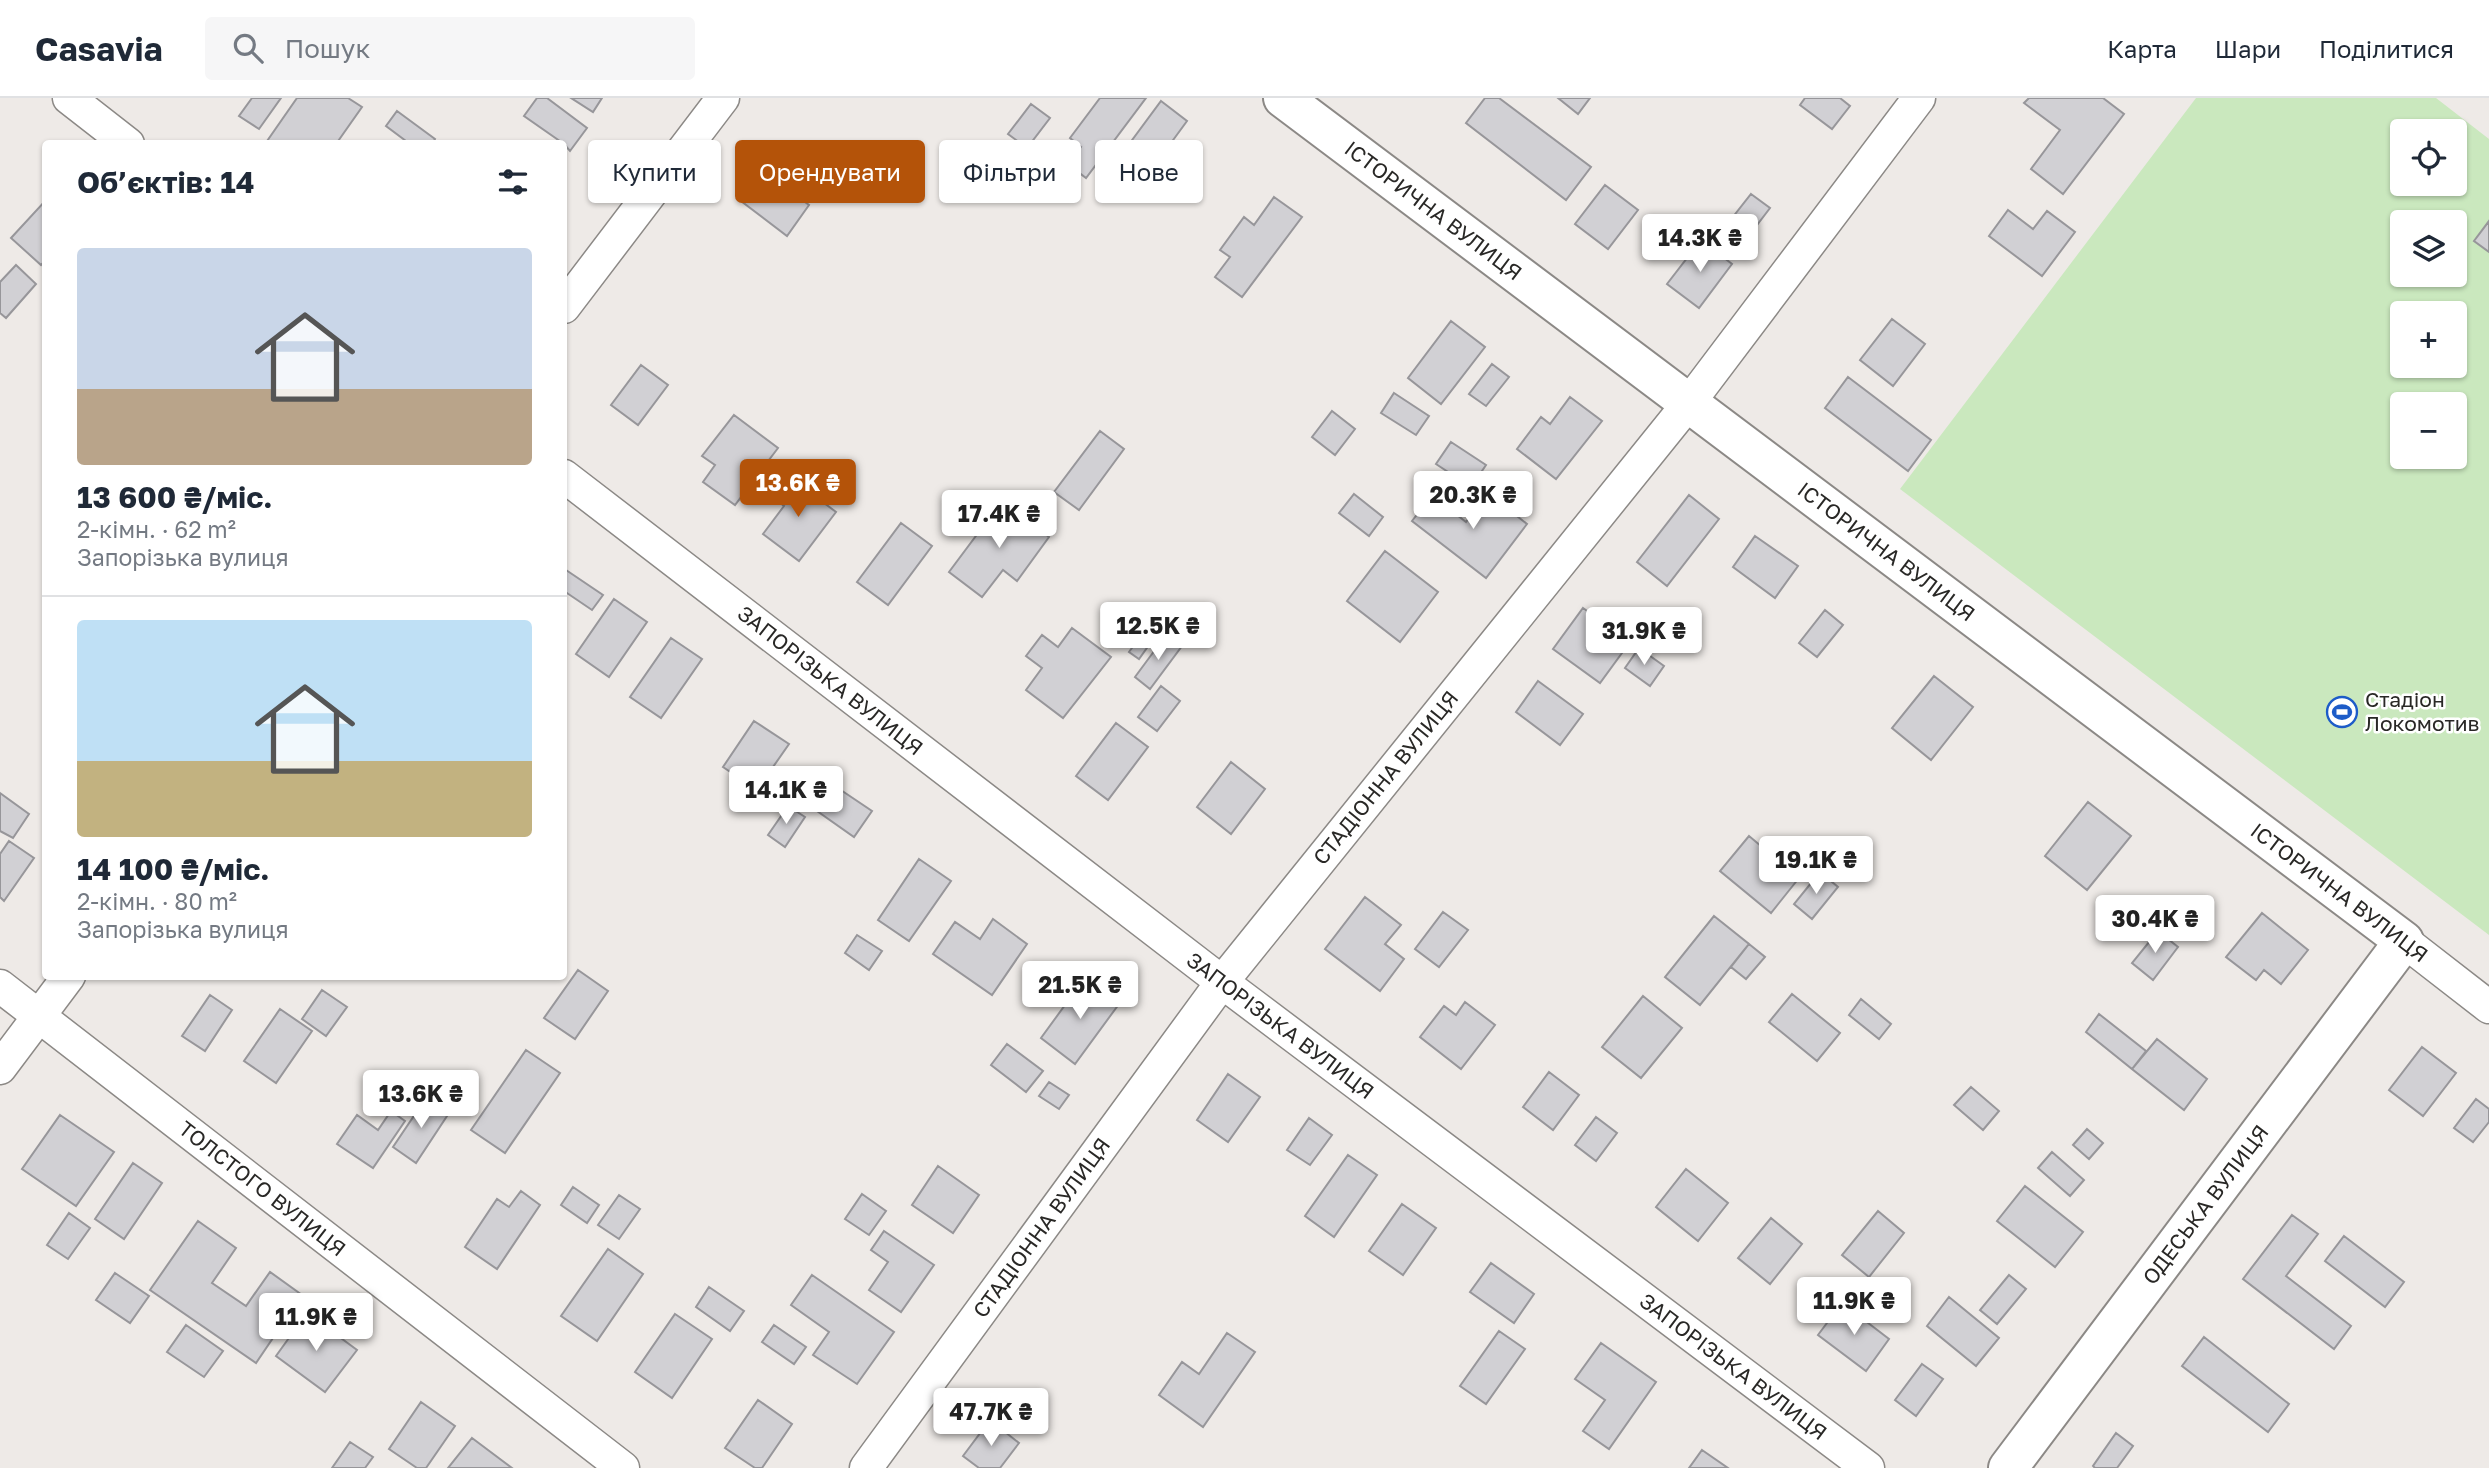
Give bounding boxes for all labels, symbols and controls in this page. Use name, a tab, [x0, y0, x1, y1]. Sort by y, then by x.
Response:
search box	[205, 17, 695, 80]
text: Casavia	[35, 29, 163, 68]
icon: search	[229, 29, 267, 67]
text: Пошук	[285, 33, 370, 64]
text: Карта	[2107, 34, 2177, 63]
text: Шари	[2215, 34, 2281, 63]
text: Поділитися	[2319, 34, 2454, 63]
map controls	[2390, 119, 2467, 469]
button: locate	[2390, 119, 2467, 196]
street label: ІСТОРИЧНА ВУЛИЦЯ	[1340, 135, 1527, 285]
chip: Купити	[588, 140, 721, 203]
chip: Орендувати	[735, 140, 925, 203]
chip: Фільтри	[939, 140, 1081, 203]
chip: Нове	[1095, 140, 1203, 203]
icon: filters	[494, 163, 532, 201]
text: Об’єктів: 14	[77, 164, 254, 200]
button: layers	[2390, 210, 2467, 287]
pin: 14.3K ₴	[1635, 214, 1765, 274]
text: 14.3K ₴	[1658, 223, 1742, 251]
icon: home	[242, 294, 368, 420]
button: +	[2390, 301, 2467, 378]
button: −	[2390, 392, 2467, 469]
pin: 13.6K ₴	[733, 460, 863, 519]
text: 13.6K ₴	[756, 468, 840, 496]
pin: 20.3K ₴	[1408, 472, 1538, 531]
street label: ІСТОРИЧНА ВУЛИЦЯ	[1793, 476, 1980, 626]
text: 13 600 ₴/міс.	[77, 479, 273, 515]
text: 20.3K ₴	[1430, 480, 1516, 508]
pin: 17.4K ₴	[934, 490, 1064, 550]
text: 17.4K ₴	[958, 499, 1040, 527]
text: 2-кімн. · 62 m²	[77, 515, 236, 543]
text: Запорізька вулиця	[77, 543, 289, 571]
street label: ЗАПОРІЗЬКА ВУЛИЦЯ	[733, 600, 928, 761]
pin: 12.5K ₴	[1093, 602, 1223, 662]
pin: 31.9K ₴	[1579, 608, 1709, 667]
text: 12.5K ₴	[1116, 611, 1200, 639]
text: 31.9K ₴	[1602, 616, 1686, 644]
icon: home	[242, 666, 368, 792]
street label: СТАДІОННА ВУЛИЦЯ	[1307, 685, 1463, 870]
place label: Стадіон Локомотив	[2365, 686, 2479, 736]
sports icon: Стадіон Локомотив	[2325, 695, 2359, 729]
pin: 14.1K ₴	[721, 766, 851, 826]
text: 14.1K ₴	[745, 775, 827, 803]
street label: ІСТОРИЧНА ВУЛИЦЯ	[2246, 817, 2433, 967]
pin: 19.1K ₴	[1751, 836, 1881, 896]
text: 19.1K ₴	[1775, 845, 1857, 873]
text: 14 100 ₴/міс.	[77, 851, 270, 887]
text: 2-кімн. · 80 m²	[77, 887, 237, 915]
pin: 30.4K ₴	[2090, 896, 2220, 955]
text: 30.4K ₴	[2111, 904, 2199, 932]
text: Запорізька вулиця	[77, 915, 289, 943]
street label: ЗАПОРІЗЬКА ВУЛИЦЯ	[1182, 946, 1379, 1104]
pin: 21.5K ₴	[1015, 962, 1145, 1021]
text: 21.5K ₴	[1038, 970, 1122, 998]
pin: 13.6K ₴	[356, 1070, 486, 1130]
text: 13.6K ₴	[379, 1079, 463, 1107]
street label: ТОЛСТОГО ВУЛИЦЯ	[174, 1115, 351, 1262]
street label: ОДЕСЬКА ВУЛИЦЯ	[2137, 1119, 2274, 1289]
street label: СТАДІОННА ВУЛИЦЯ	[967, 1132, 1115, 1323]
pin: 11.9K ₴	[1789, 1278, 1919, 1337]
text: 11.9K ₴	[1813, 1286, 1895, 1314]
street label: ЗАПОРІЗЬКА ВУЛИЦЯ	[1635, 1287, 1832, 1445]
pin: 11.9K ₴	[251, 1294, 381, 1353]
text: 11.9K ₴	[275, 1302, 357, 1330]
pin: 47.7K ₴	[926, 1388, 1056, 1448]
text: 47.7K ₴	[949, 1397, 1033, 1425]

